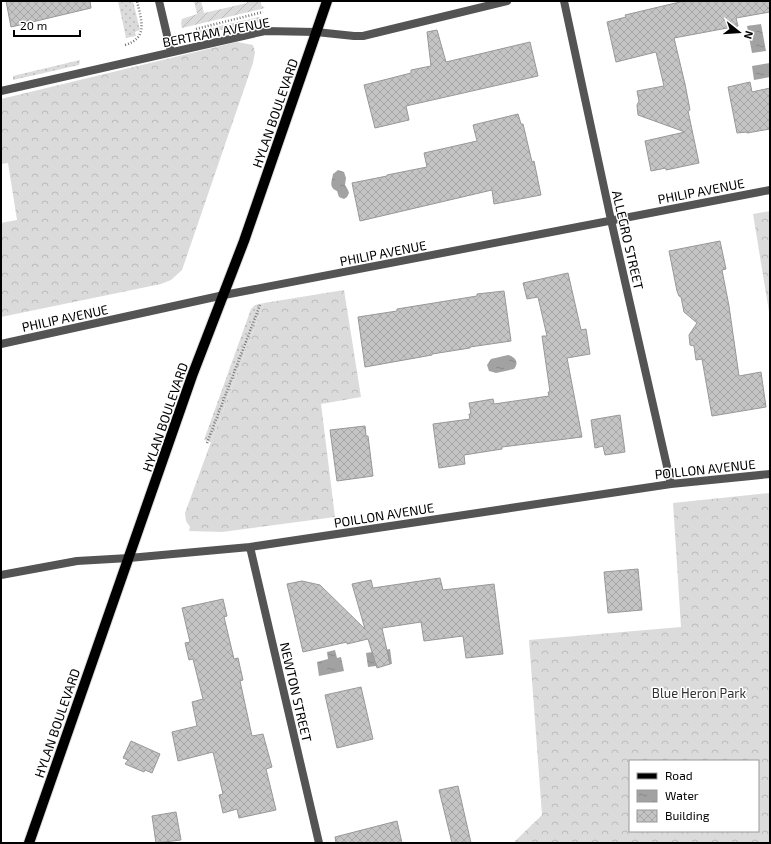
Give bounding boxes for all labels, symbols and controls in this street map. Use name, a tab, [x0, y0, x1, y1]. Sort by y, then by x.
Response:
scale bar	[14, 12, 80, 38]
north arrow	[719, 12, 759, 52]
street label: BERTRAM AVENUE	[161, 14, 271, 50]
text: 20 m	[20, 18, 47, 32]
text: N	[742, 29, 756, 41]
street label: HYLAN BOULEVARD	[249, 56, 301, 170]
street label: PHILIP AVENUE	[656, 175, 746, 207]
street label: ALLEGRO STREET	[609, 189, 647, 292]
street label: PHILIP AVENUE	[338, 237, 428, 269]
street label: PHILIP AVENUE	[20, 301, 110, 335]
street label: HYLAN BOULEVARD	[139, 360, 191, 474]
street label: POILLON AVENUE	[654, 456, 756, 482]
street label: POILLON AVENUE	[333, 499, 435, 531]
street label: NEWTON STREET	[277, 641, 315, 744]
street label: HYLAN BOULEVARD	[31, 666, 83, 780]
park label: Blue Heron Park	[652, 685, 747, 701]
legend	[629, 760, 759, 832]
text: Road	[665, 768, 693, 782]
text: Water	[665, 788, 699, 802]
text: Building	[665, 808, 710, 822]

